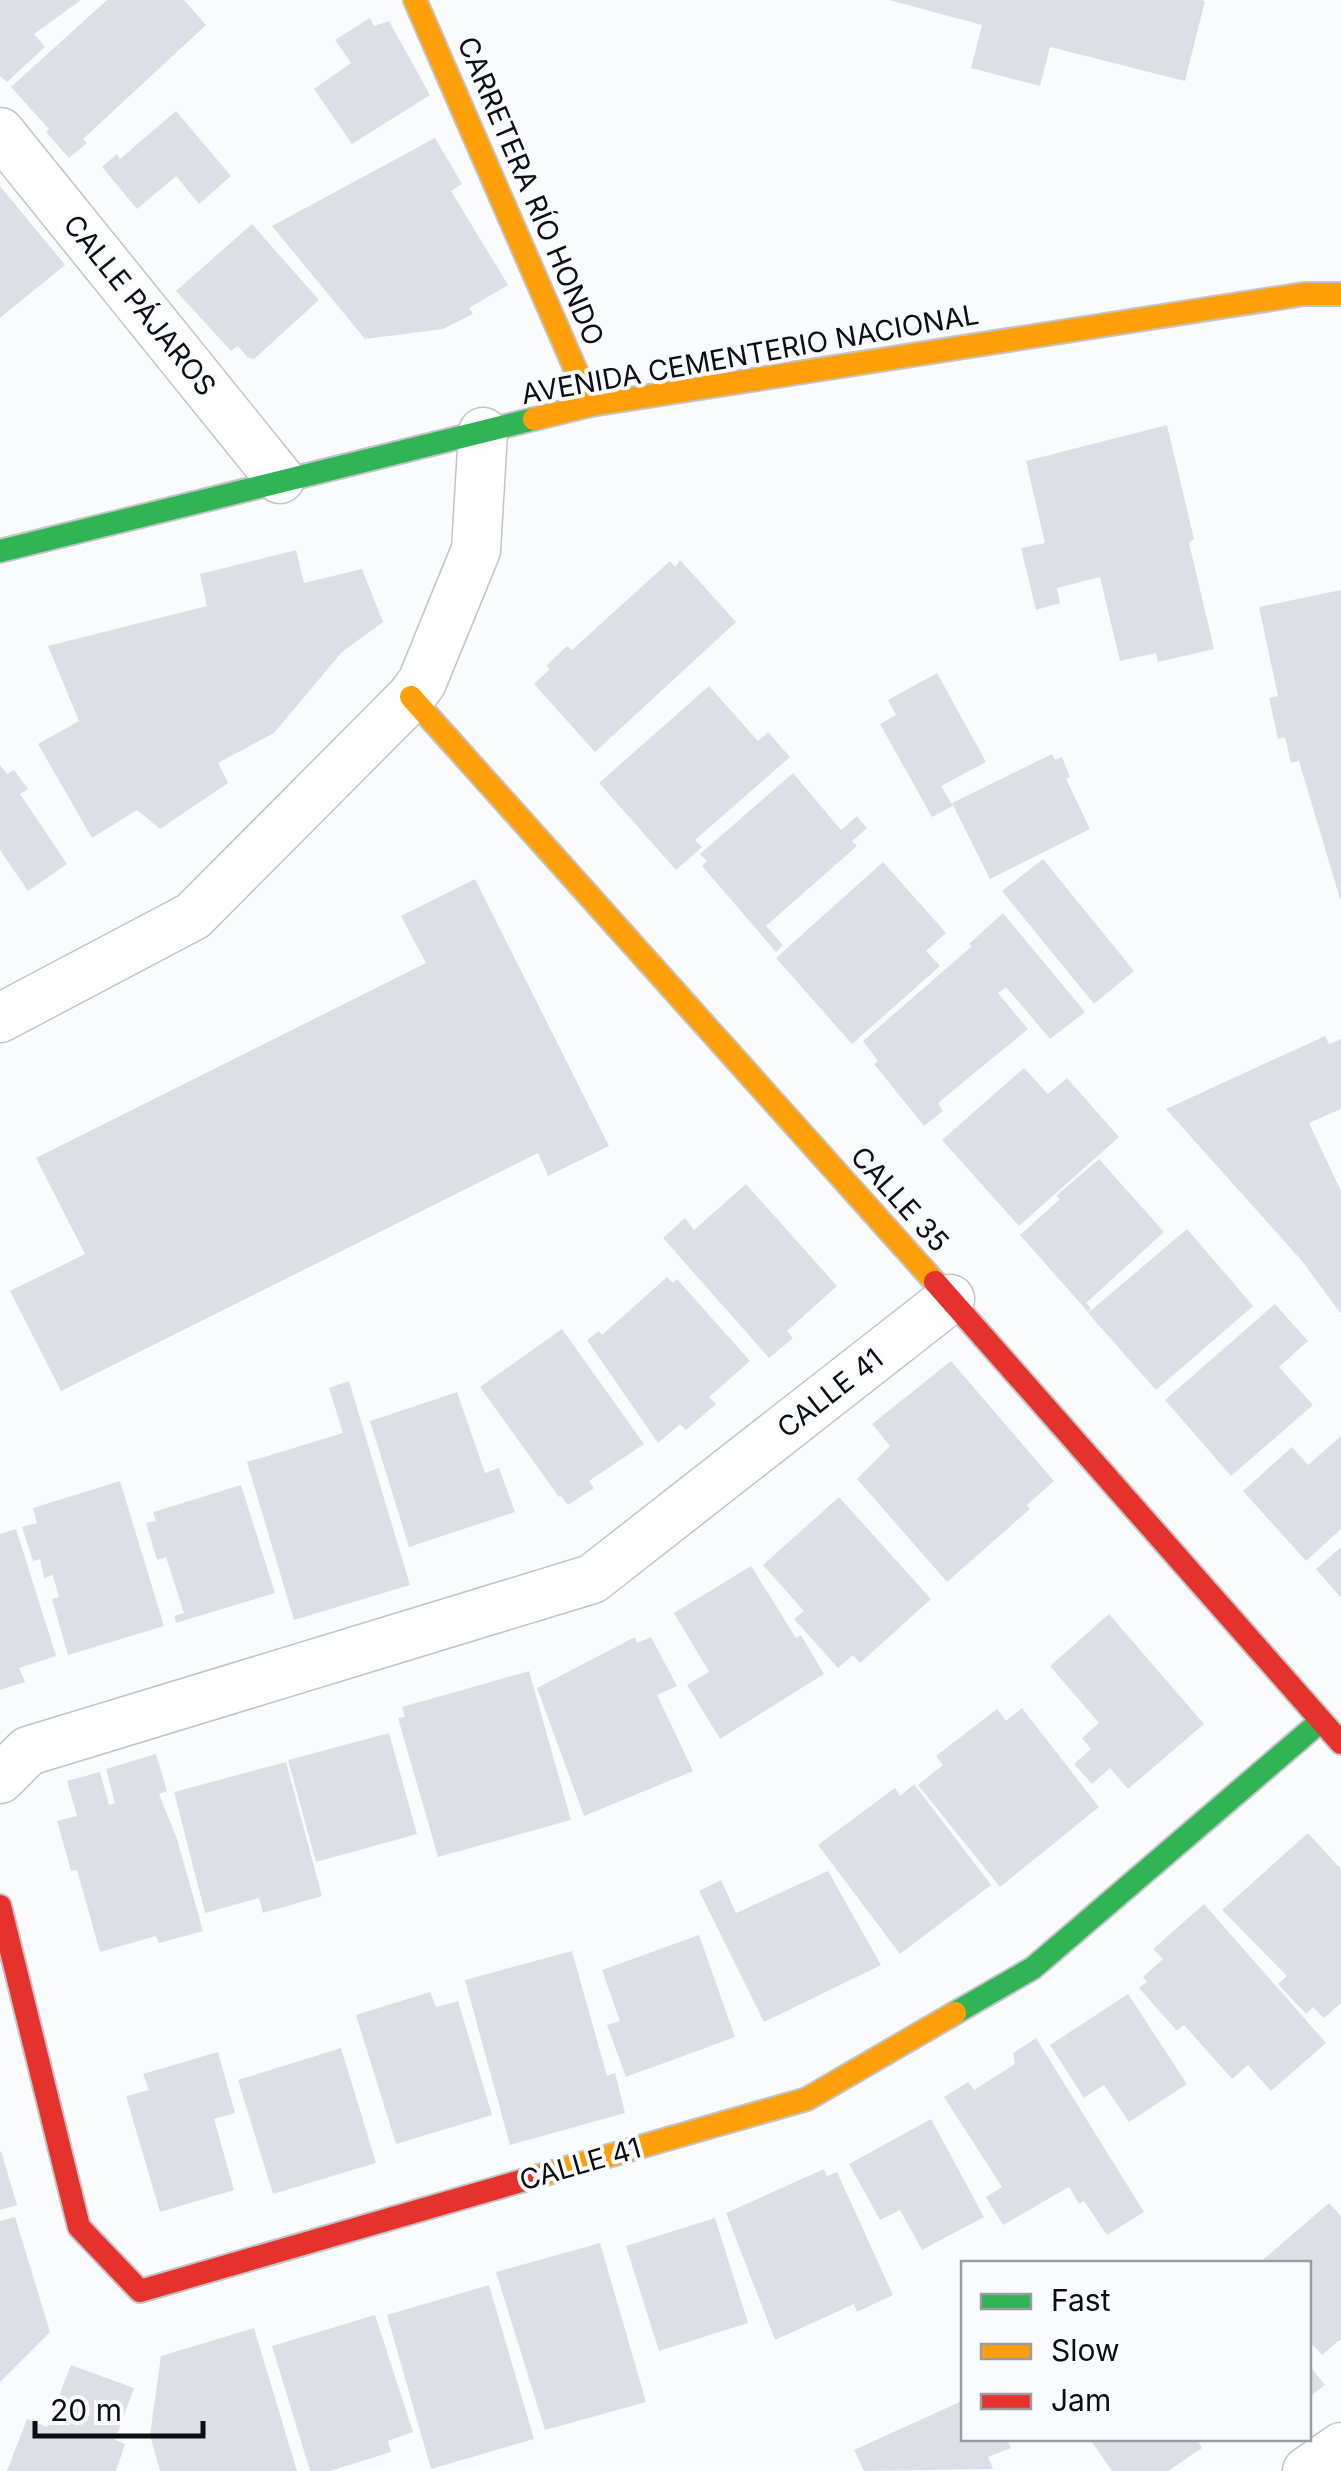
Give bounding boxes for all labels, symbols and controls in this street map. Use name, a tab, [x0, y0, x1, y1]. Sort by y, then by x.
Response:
street label: CARRETERA RÍO HONDO	[450, 31, 612, 350]
street label: CALLE PÁJAROS	[57, 207, 224, 402]
street label: AVENIDA CEMENTERIO NACIONAL	[519, 297, 981, 411]
street label: CALLE 35	[844, 1139, 956, 1259]
street label: CALLE 41	[770, 1341, 890, 1445]
street label: CALLE 41	[515, 2130, 645, 2198]
legend	[961, 2261, 1311, 2441]
text: Fast	[1051, 2282, 1111, 2318]
text: Slow	[1051, 2332, 1120, 2368]
scale bar	[35, 2376, 202, 2438]
text: Jam	[1051, 2382, 1111, 2418]
text: 20 m	[50, 2392, 122, 2428]

